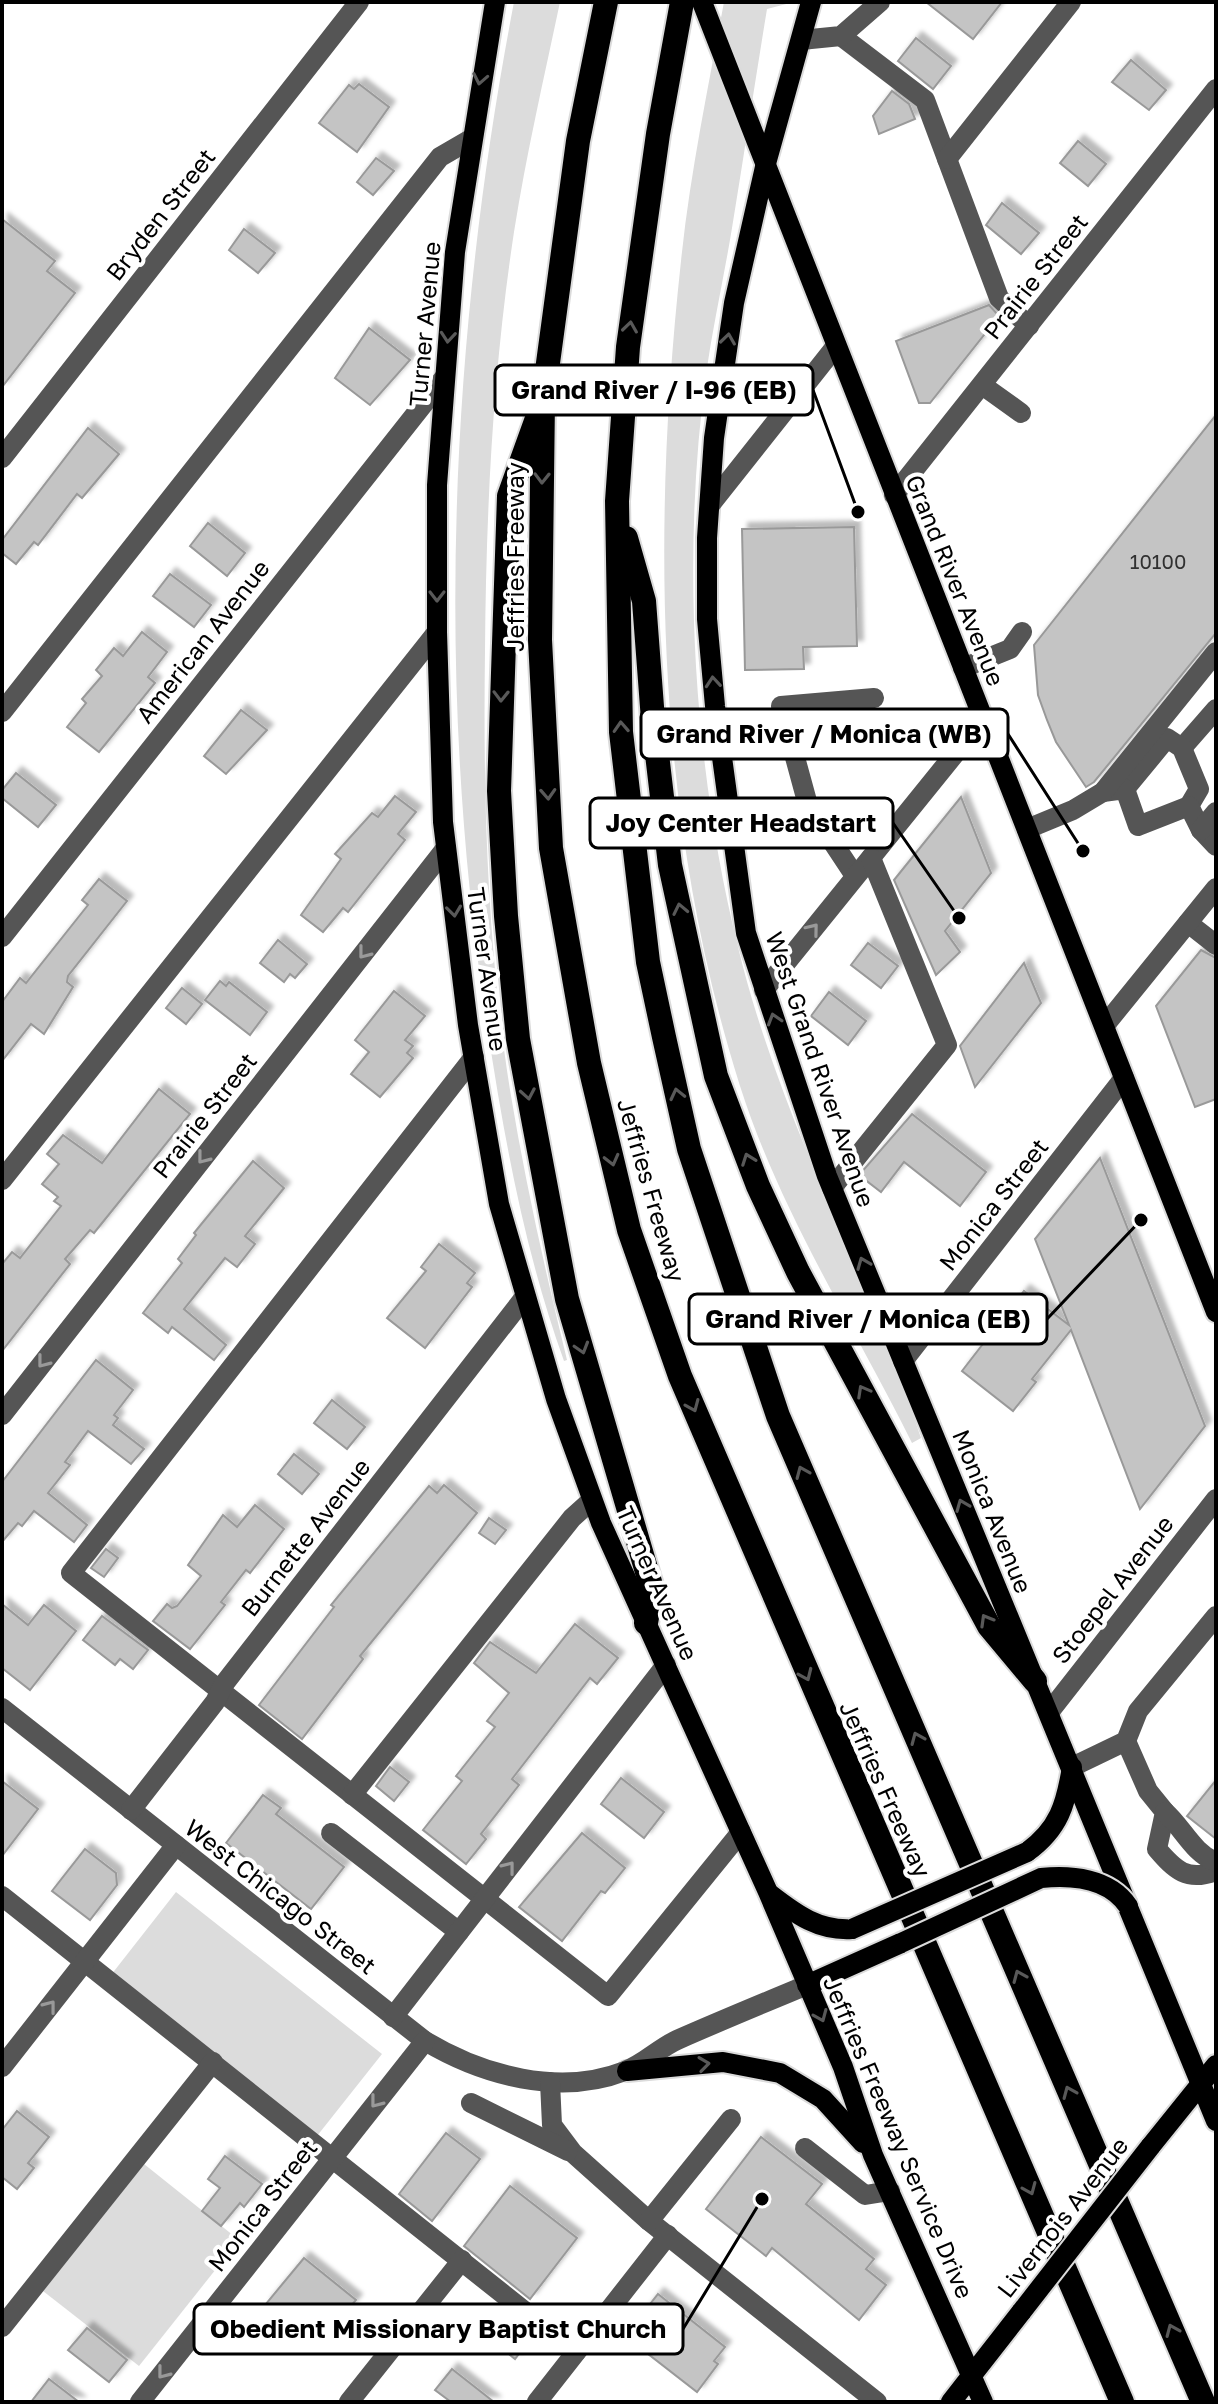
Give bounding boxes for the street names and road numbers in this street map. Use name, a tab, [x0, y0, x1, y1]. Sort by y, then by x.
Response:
street label: Bryden Street	[99, 142, 221, 286]
street label: Prairie Street	[977, 207, 1093, 345]
street label: Turner Avenue	[402, 240, 446, 408]
street label: Jeffries Freeway	[500, 462, 529, 652]
street label: Grand River Avenue	[900, 470, 1012, 690]
street label: American Avenue	[129, 554, 275, 728]
street label: Turner Avenue	[462, 885, 514, 1053]
street label: West Grand River Avenue	[760, 928, 882, 1210]
street label: Prairie Street	[146, 1046, 262, 1184]
street label: Jeffries Freeway	[612, 1095, 692, 1285]
street label: Monica Street	[932, 1132, 1054, 1276]
street label: Monica Avenue	[947, 1425, 1039, 1597]
street label: Burnette Avenue	[234, 1452, 376, 1622]
street label: Turner Avenue	[611, 1502, 705, 1664]
street label: Stoepel Avenue	[1045, 1509, 1179, 1669]
street label: Jeffries Freeway	[834, 1696, 938, 1882]
street label: West Chicago Street	[180, 1812, 382, 1980]
street label: Jeffries Freeway Service Drive	[818, 1971, 980, 2303]
street label: Livernois Avenue	[990, 2131, 1134, 2303]
street label: Monica Street	[201, 2133, 323, 2277]

